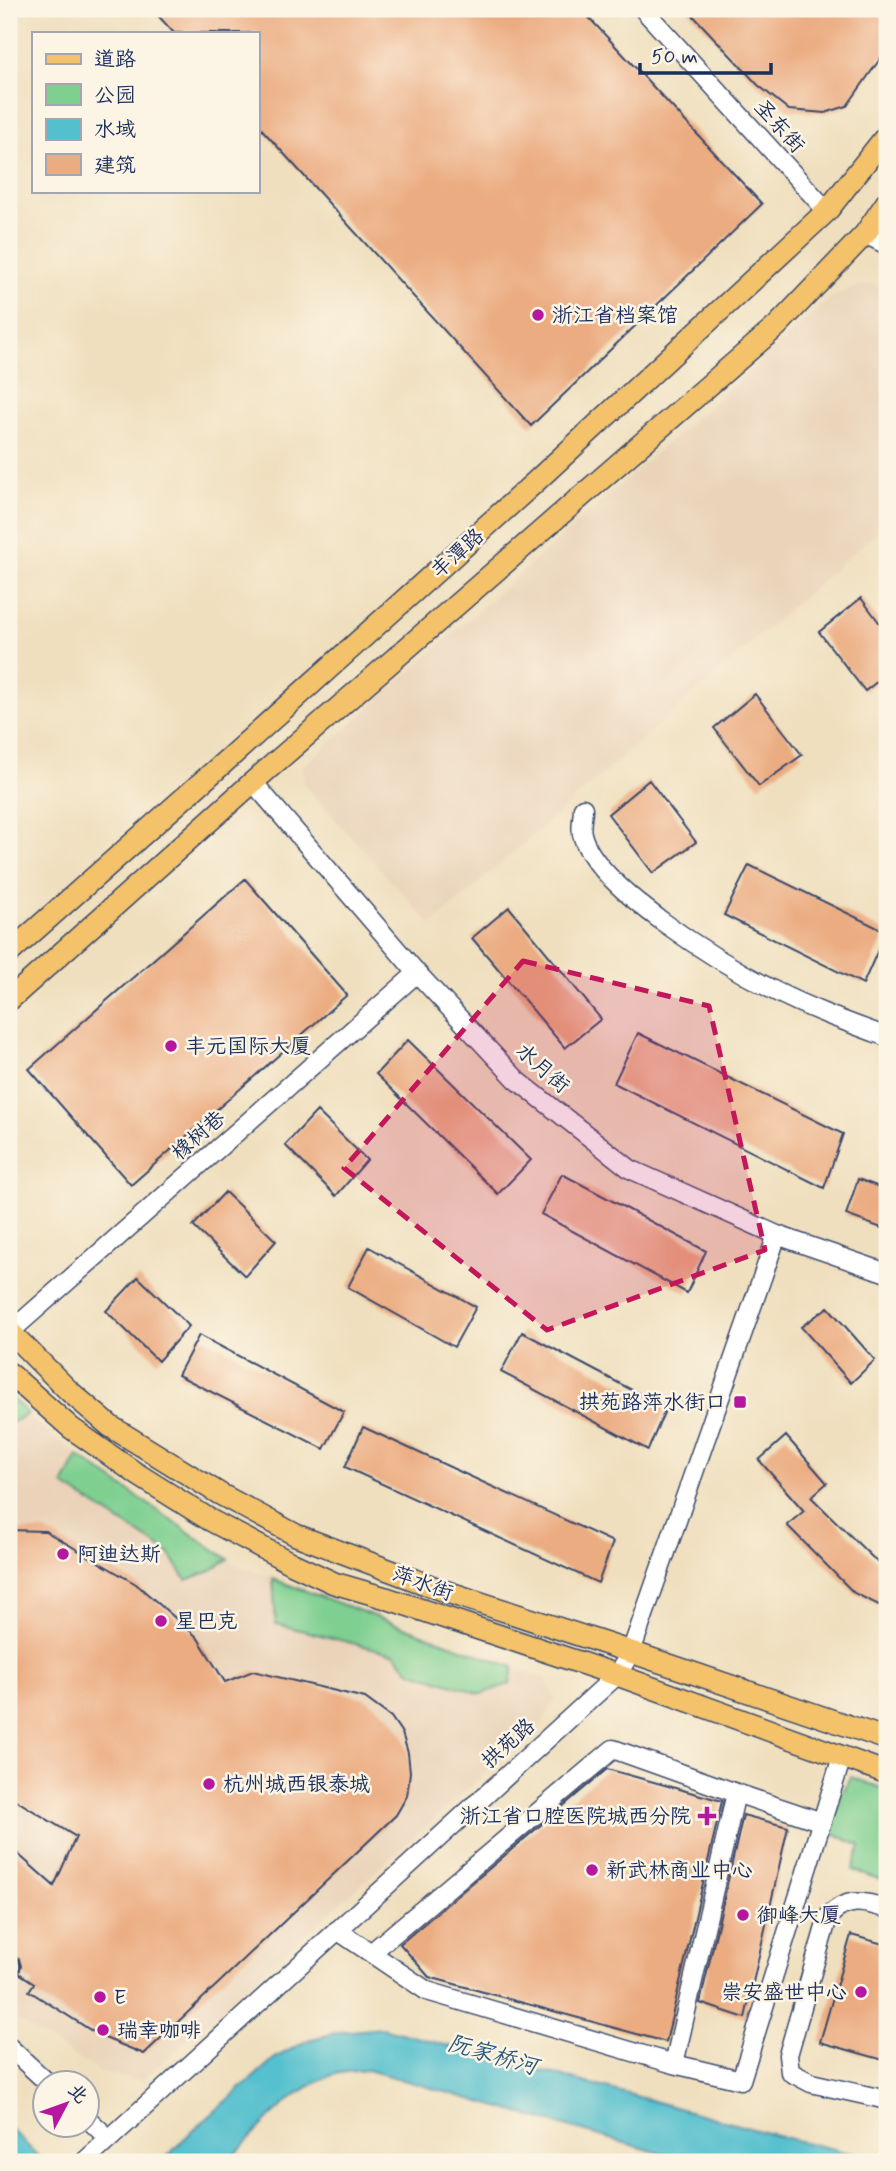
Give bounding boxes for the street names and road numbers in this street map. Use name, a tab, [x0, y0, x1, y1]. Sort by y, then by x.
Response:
street label: 圣东街	[748, 94, 811, 159]
street label: 丰潭路	[425, 522, 490, 585]
street label: 水月街	[509, 1038, 575, 1100]
street label: 橡树巷	[166, 1105, 232, 1167]
street label: 萍水街	[388, 1560, 457, 1608]
street label: 拱苑路	[476, 1712, 541, 1775]

